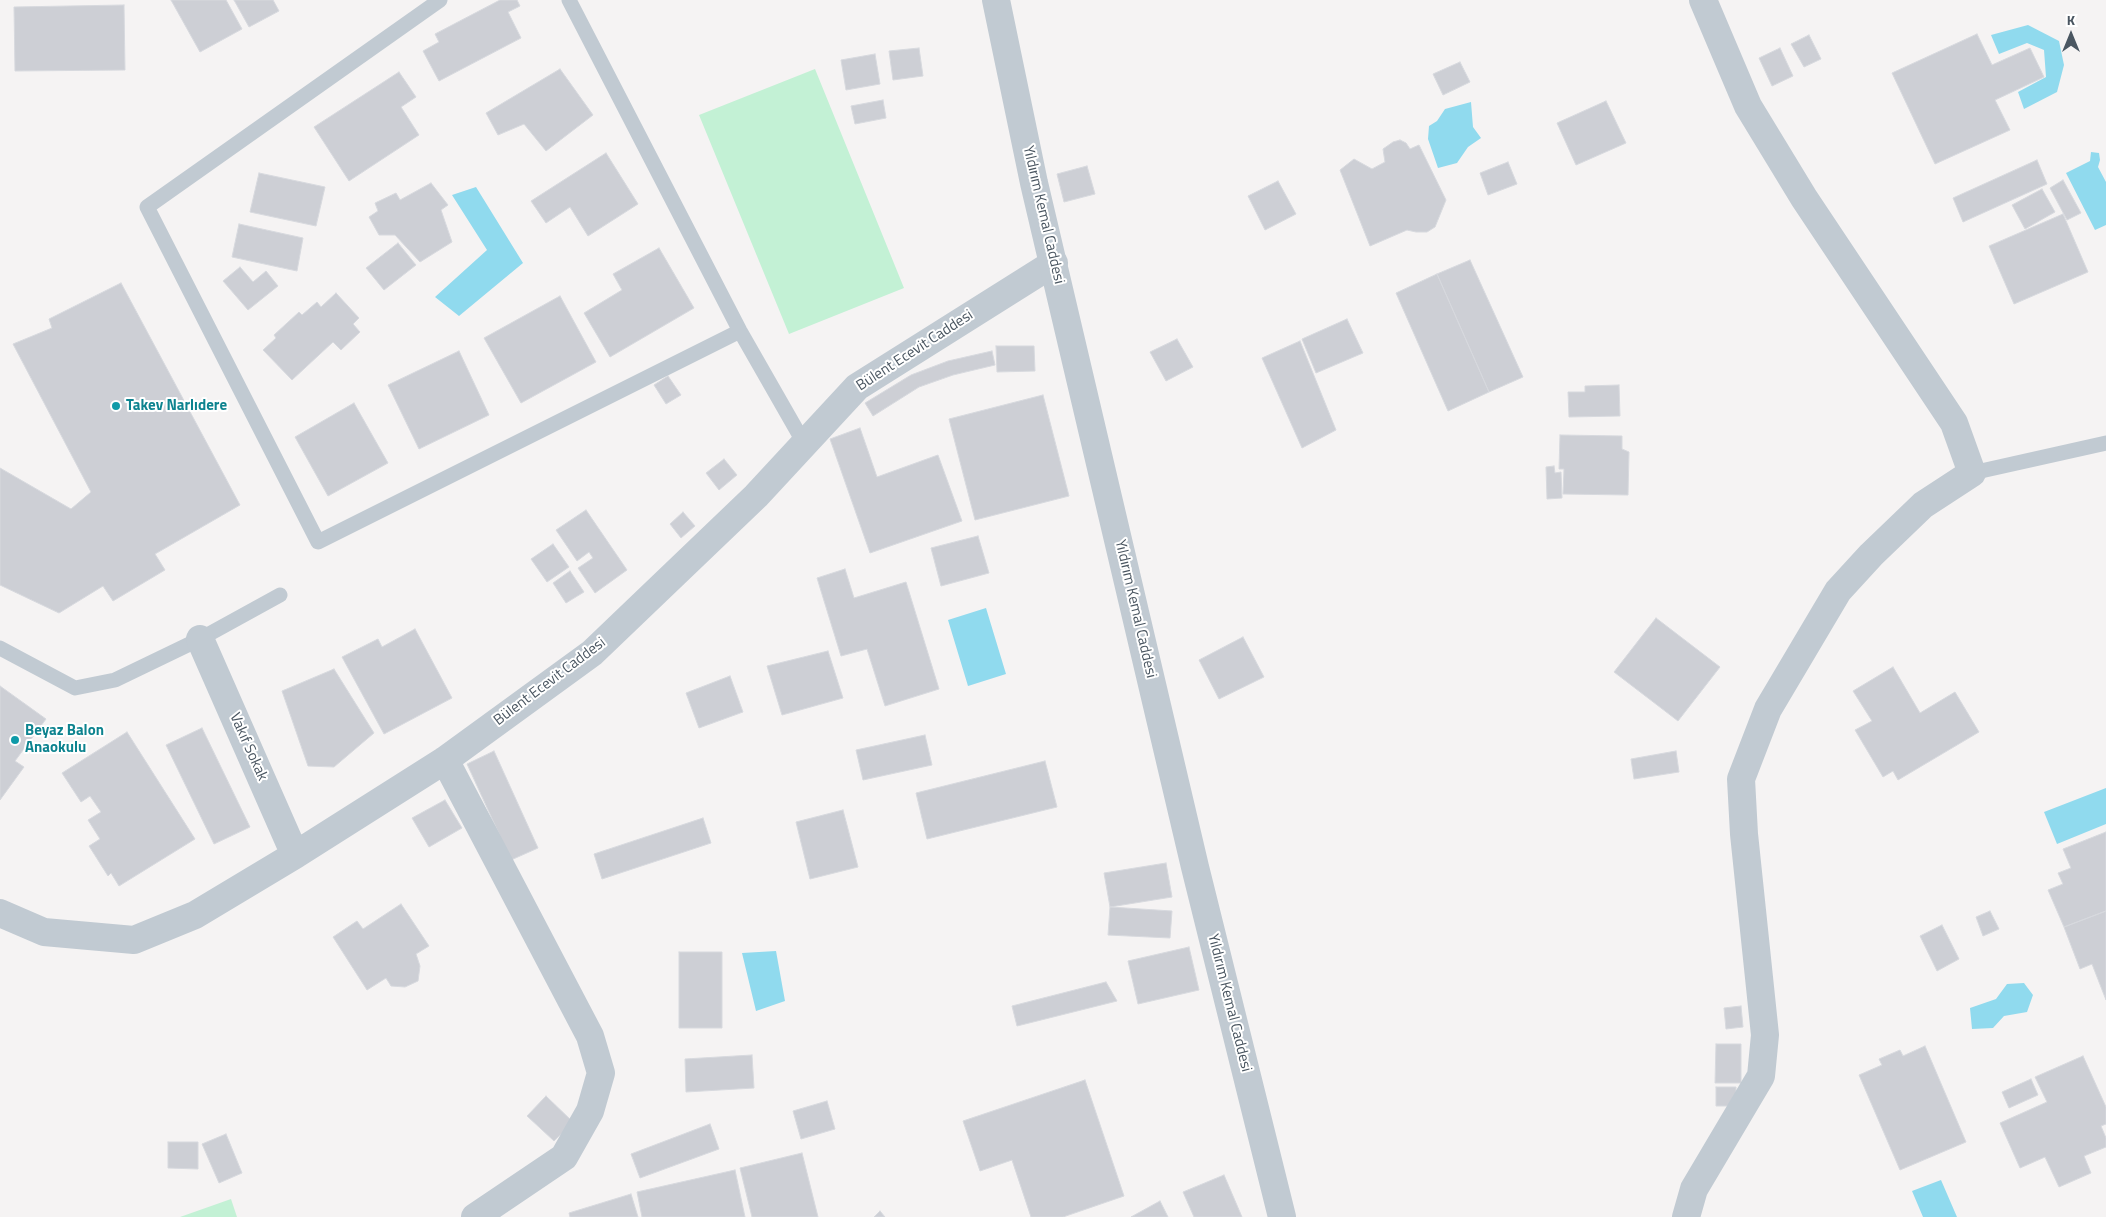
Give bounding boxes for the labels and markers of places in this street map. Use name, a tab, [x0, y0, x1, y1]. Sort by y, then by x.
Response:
place label: Takev Narlıdere	[126, 397, 227, 415]
marker: Takev Narlıdere	[110, 400, 122, 412]
place label: Beyaz Balon Anaokulu	[25, 722, 104, 757]
marker: Beyaz Balon Anaokulu	[9, 734, 21, 746]

